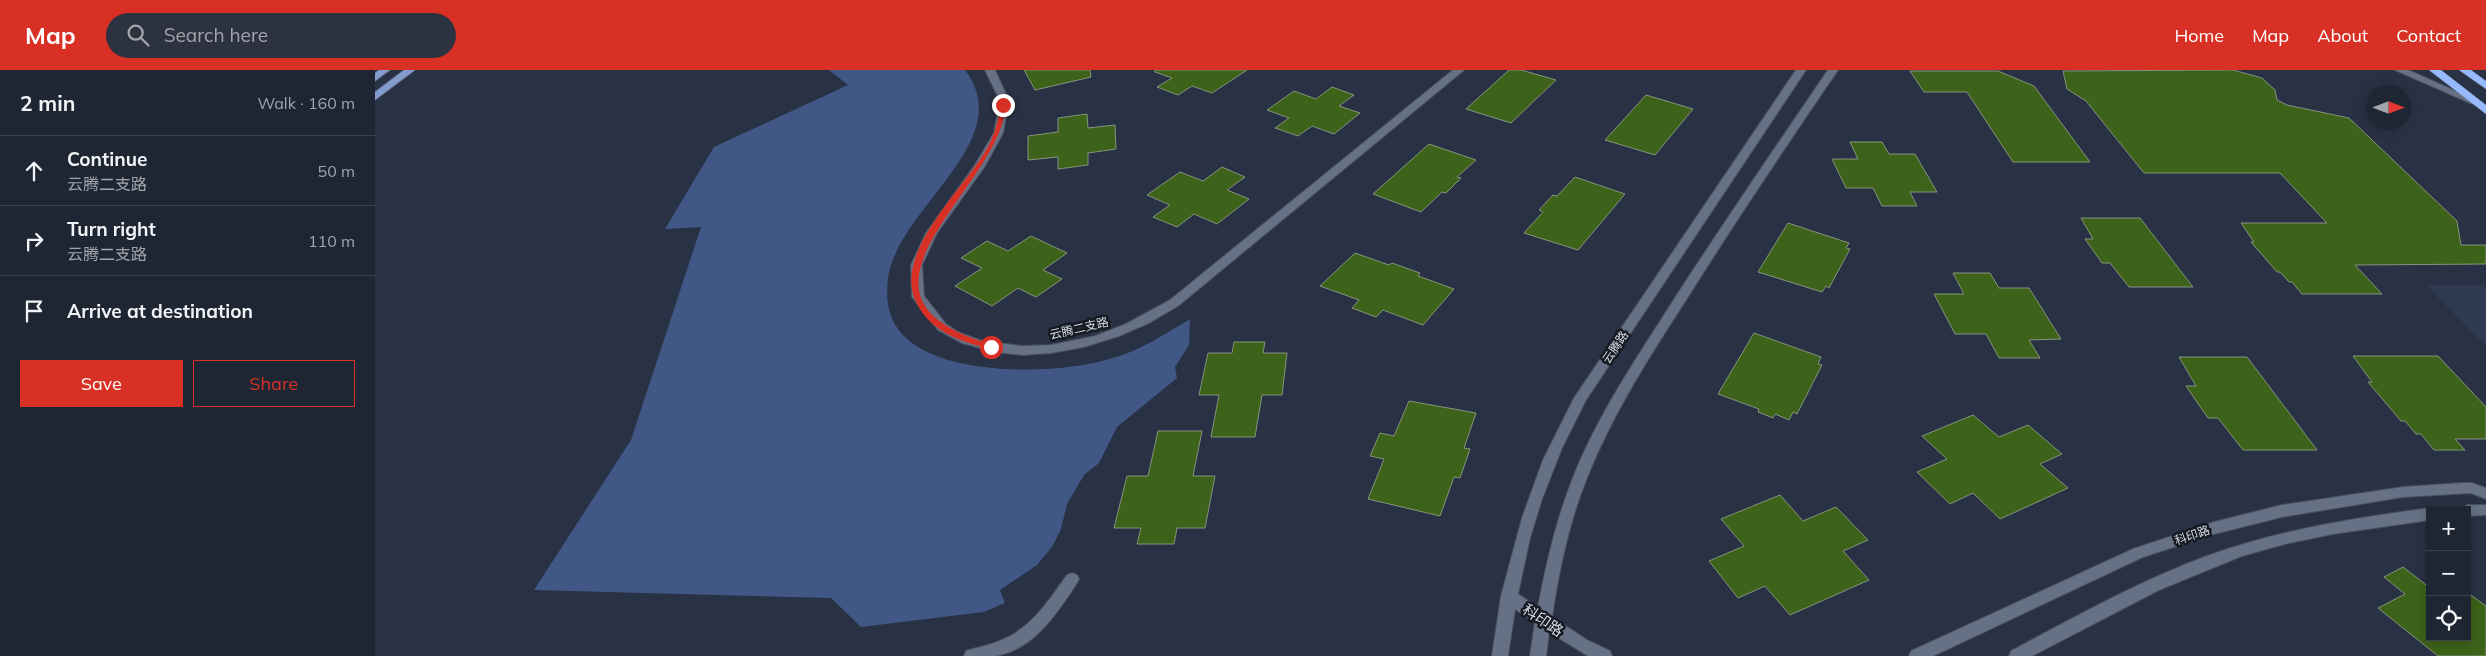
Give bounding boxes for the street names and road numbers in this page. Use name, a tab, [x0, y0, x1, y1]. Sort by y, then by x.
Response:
street label: 云腾二支路	[1048, 314, 1110, 342]
street label: 云腾路	[1599, 328, 1631, 366]
street label: 科印路	[2173, 522, 2211, 548]
street label: 科印路	[1519, 600, 1567, 640]

